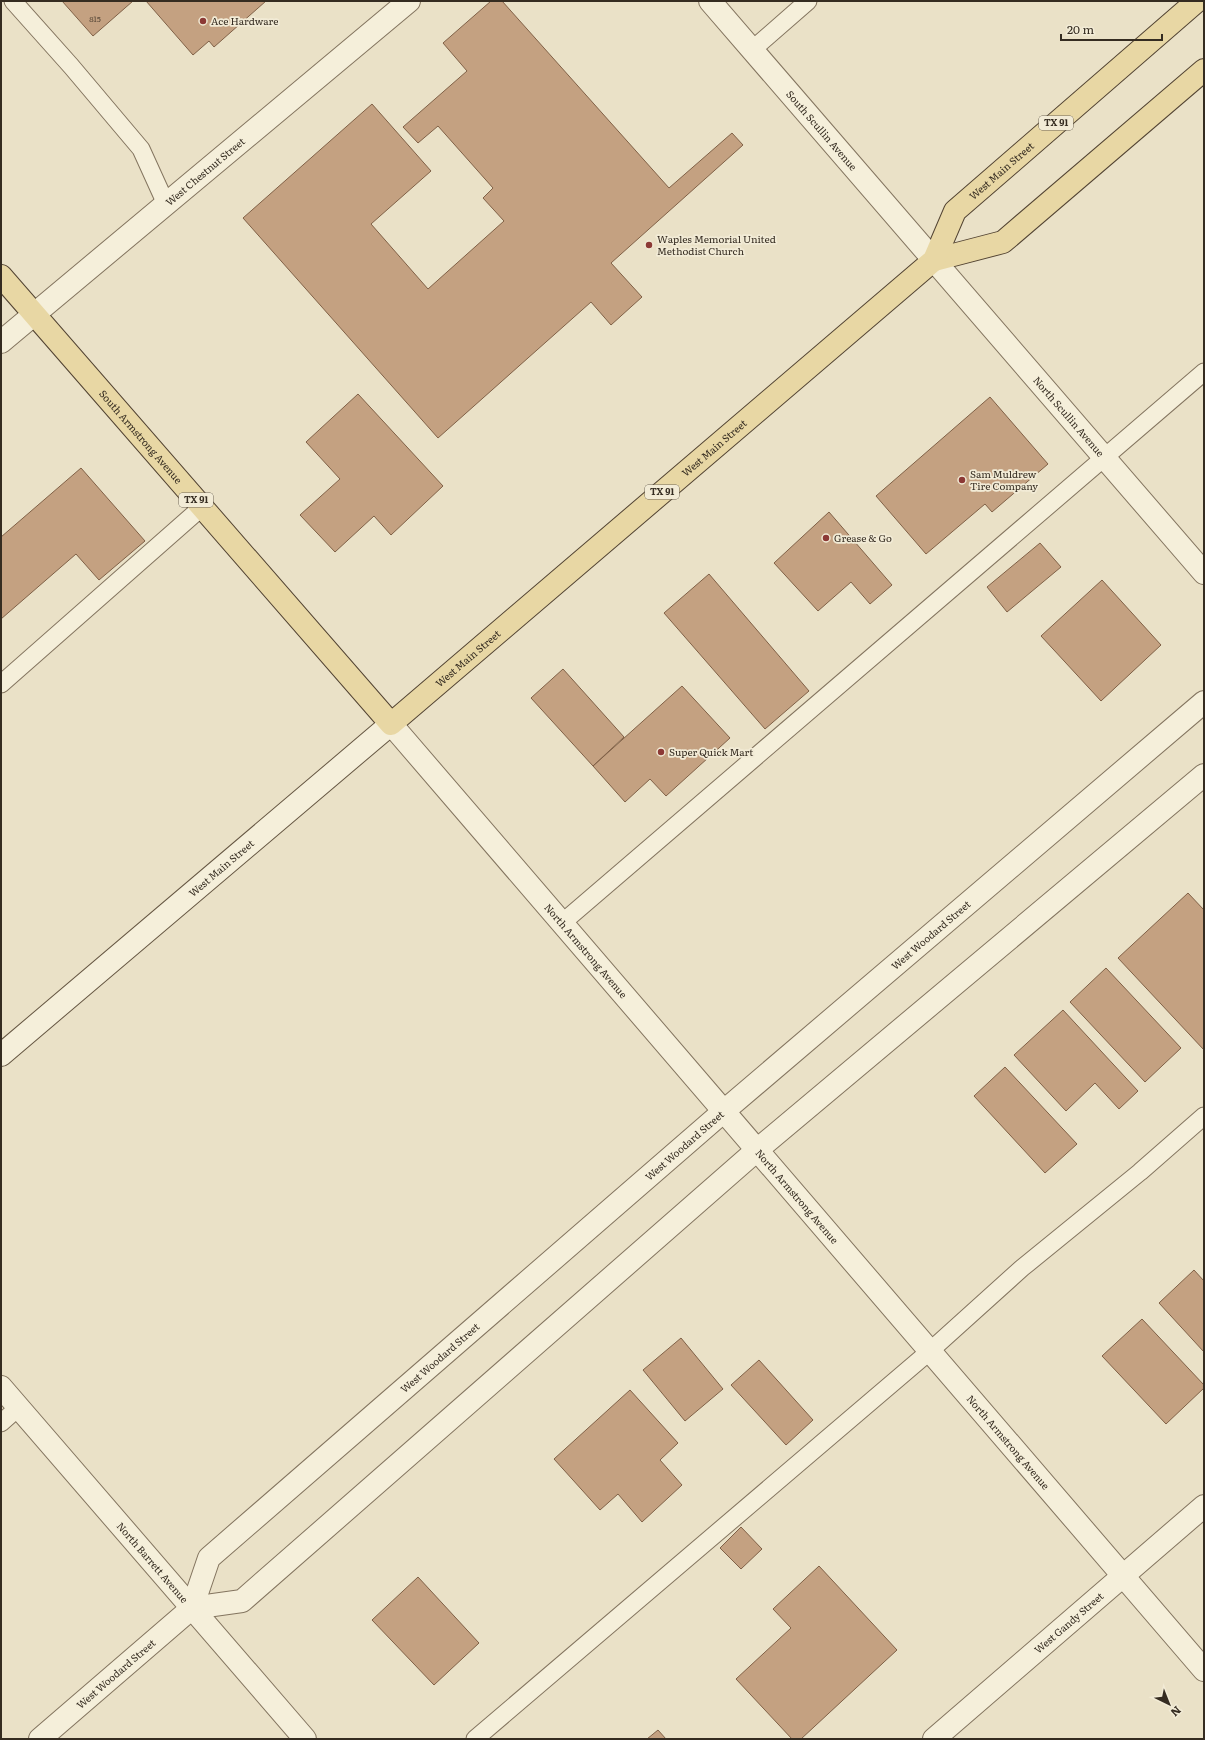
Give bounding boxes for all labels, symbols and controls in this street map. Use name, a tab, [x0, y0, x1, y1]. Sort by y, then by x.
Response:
house number: 815	[89, 13, 101, 24]
place label: Ace Hardware	[211, 13, 278, 28]
marker: Ace Hardware	[198, 16, 208, 26]
scale bar	[1061, 16, 1162, 42]
text: 20 m	[1067, 20, 1094, 38]
street label: South Scullin Avenue	[783, 87, 861, 173]
road number: TX 91	[1039, 116, 1073, 130]
street label: West Chestnut Street	[162, 133, 248, 209]
street label: West Main Street	[965, 138, 1037, 203]
place label: Waples Memorial United Methodist Church	[657, 231, 776, 258]
marker: Waples Memorial United Methodist Church	[644, 240, 654, 250]
street label: North Scullin Avenue	[1030, 373, 1108, 460]
street label: South Armstrong Avenue	[96, 386, 186, 487]
street label: West Main Street	[678, 415, 750, 480]
place label: Sam Muldrew Tire Company	[970, 466, 1038, 493]
marker: Sam Muldrew Tire Company	[957, 475, 967, 485]
road number: TX 91	[645, 485, 679, 499]
road number: TX 91	[179, 493, 213, 507]
place label: Grease & Go	[834, 530, 892, 545]
marker: Grease & Go	[821, 533, 831, 543]
street label: West Main Street	[432, 626, 503, 690]
place label: Super Quick Mart	[669, 744, 753, 759]
marker: Super Quick Mart	[656, 747, 666, 757]
street label: West Main Street	[185, 836, 257, 900]
street label: West Woodard Street	[887, 896, 973, 973]
street label: North Armstrong Avenue	[541, 900, 631, 1001]
street label: West Woodard Street	[641, 1106, 727, 1183]
street label: North Armstrong Avenue	[752, 1146, 842, 1247]
street label: West Woodard Street	[397, 1319, 482, 1396]
street label: North Armstrong Avenue	[964, 1391, 1054, 1492]
street label: North Barrett Avenue	[114, 1519, 192, 1606]
street label: West Gandy Street	[1031, 1588, 1106, 1656]
street label: West Woodard Street	[73, 1635, 158, 1712]
north arrow	[1149, 1684, 1189, 1724]
text: N	[1168, 1703, 1185, 1721]

